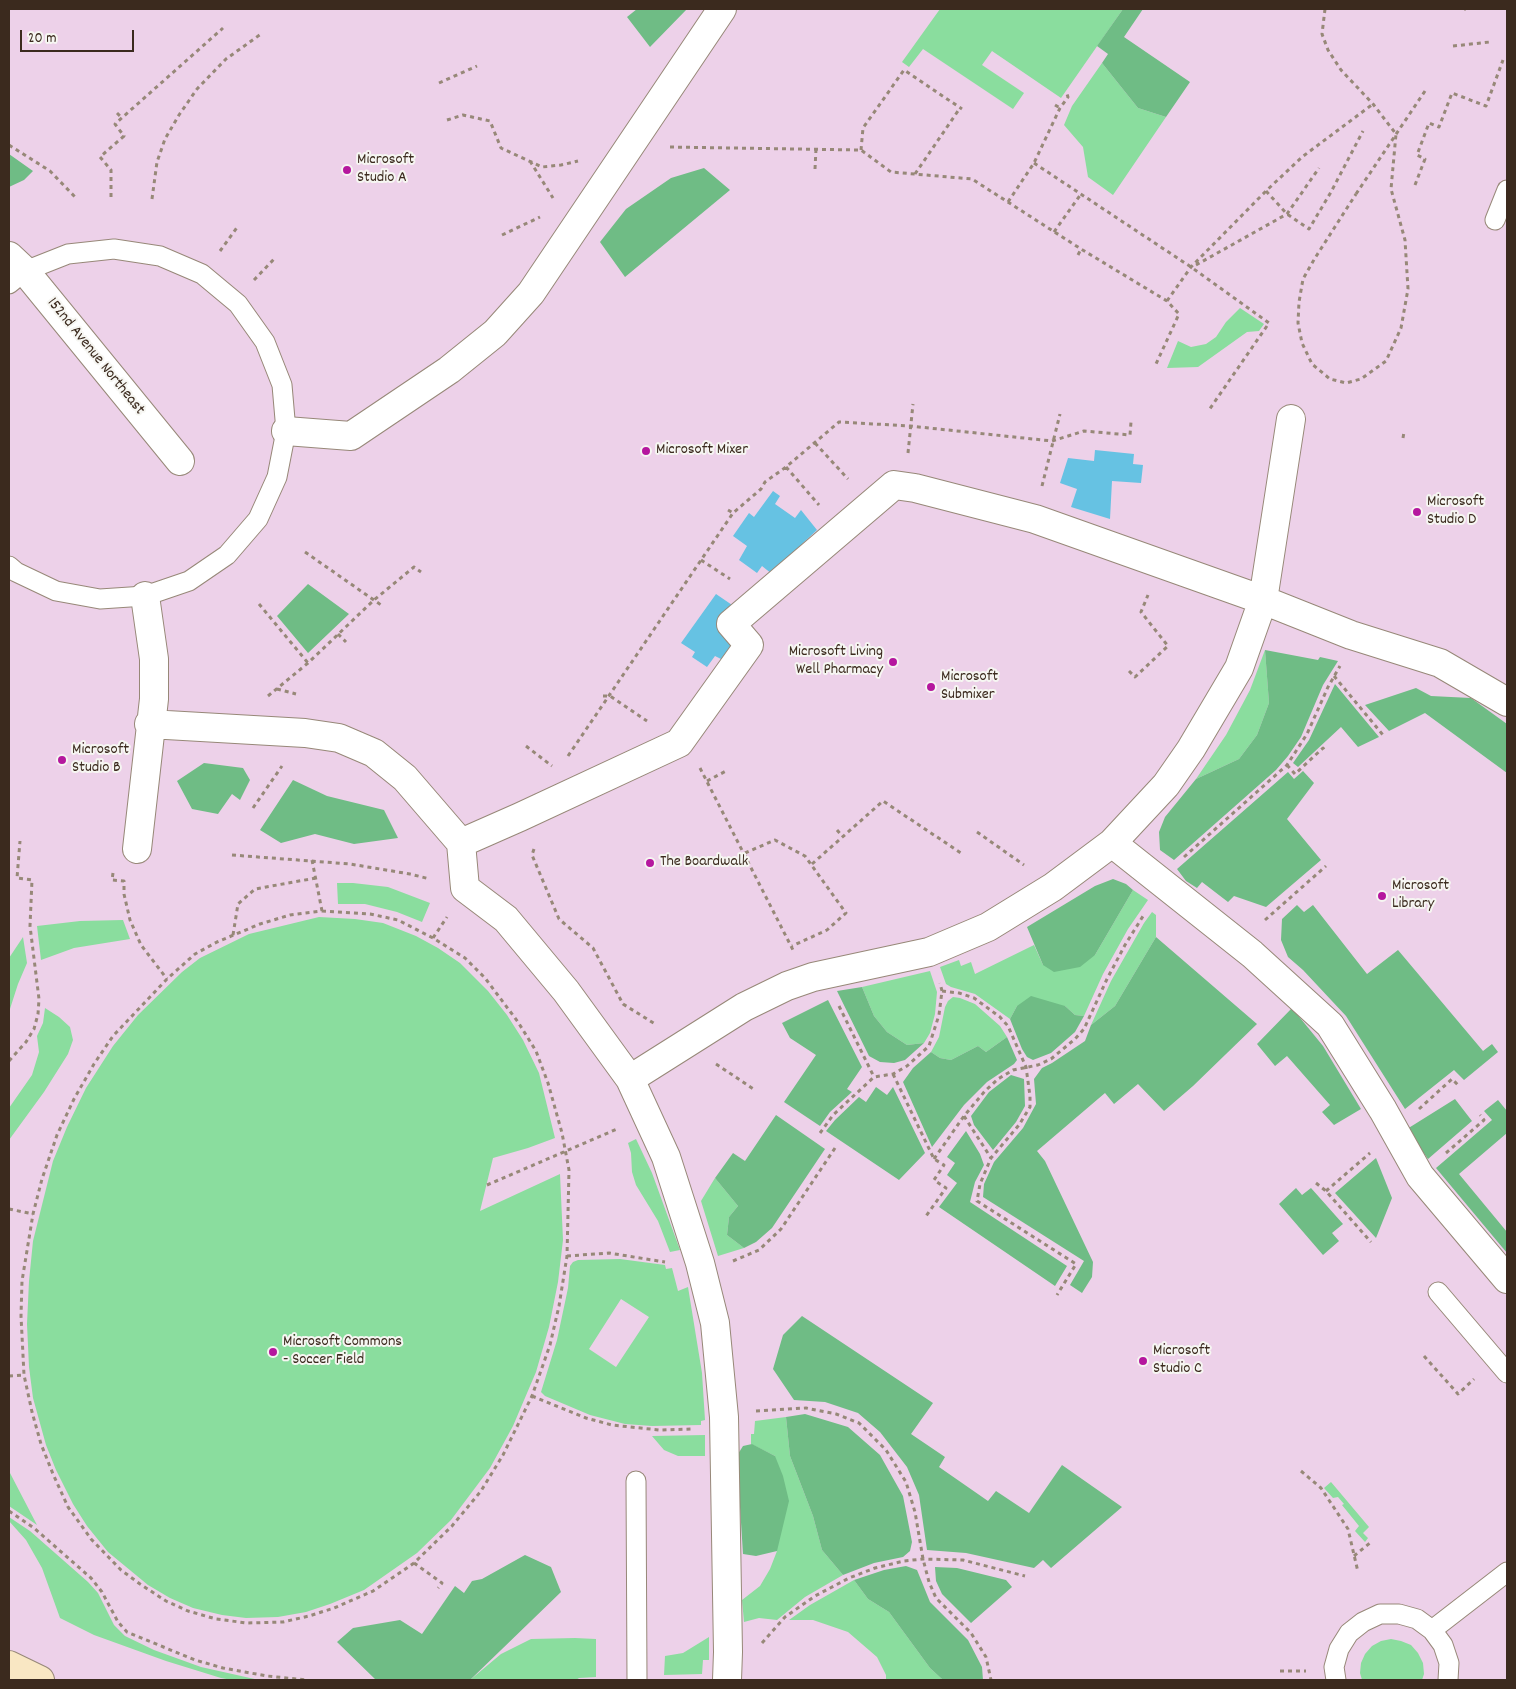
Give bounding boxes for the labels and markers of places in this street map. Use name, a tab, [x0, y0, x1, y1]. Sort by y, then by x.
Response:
place label: Microsoft Studio A	[357, 151, 414, 189]
marker: Microsoft Studio A	[341, 164, 353, 176]
place label: Microsoft Mixer	[656, 441, 748, 461]
marker: Microsoft Mixer	[640, 445, 652, 457]
place label: Microsoft Studio D	[1427, 493, 1484, 531]
marker: Microsoft Studio D	[1411, 506, 1423, 518]
place label: Microsoft Living Well Pharmacy	[789, 643, 883, 681]
marker: Microsoft Living Well Pharmacy	[887, 656, 899, 668]
place label: Microsoft Submixer	[941, 668, 998, 706]
marker: Microsoft Submixer	[925, 681, 937, 693]
place label: Microsoft Studio B	[72, 741, 129, 779]
marker: Microsoft Studio B	[56, 754, 68, 766]
place label: The Boardwalk	[660, 853, 748, 873]
marker: The Boardwalk	[644, 857, 656, 869]
place label: Microsoft Library	[1392, 877, 1449, 915]
marker: Microsoft Library	[1376, 890, 1388, 902]
place label: Microsoft Commons - Soccer Field	[283, 1333, 402, 1371]
place label: Microsoft Studio C	[1153, 1342, 1210, 1380]
marker: Microsoft Commons - Soccer Field	[267, 1346, 279, 1358]
marker: Microsoft Studio C	[1137, 1355, 1149, 1367]

